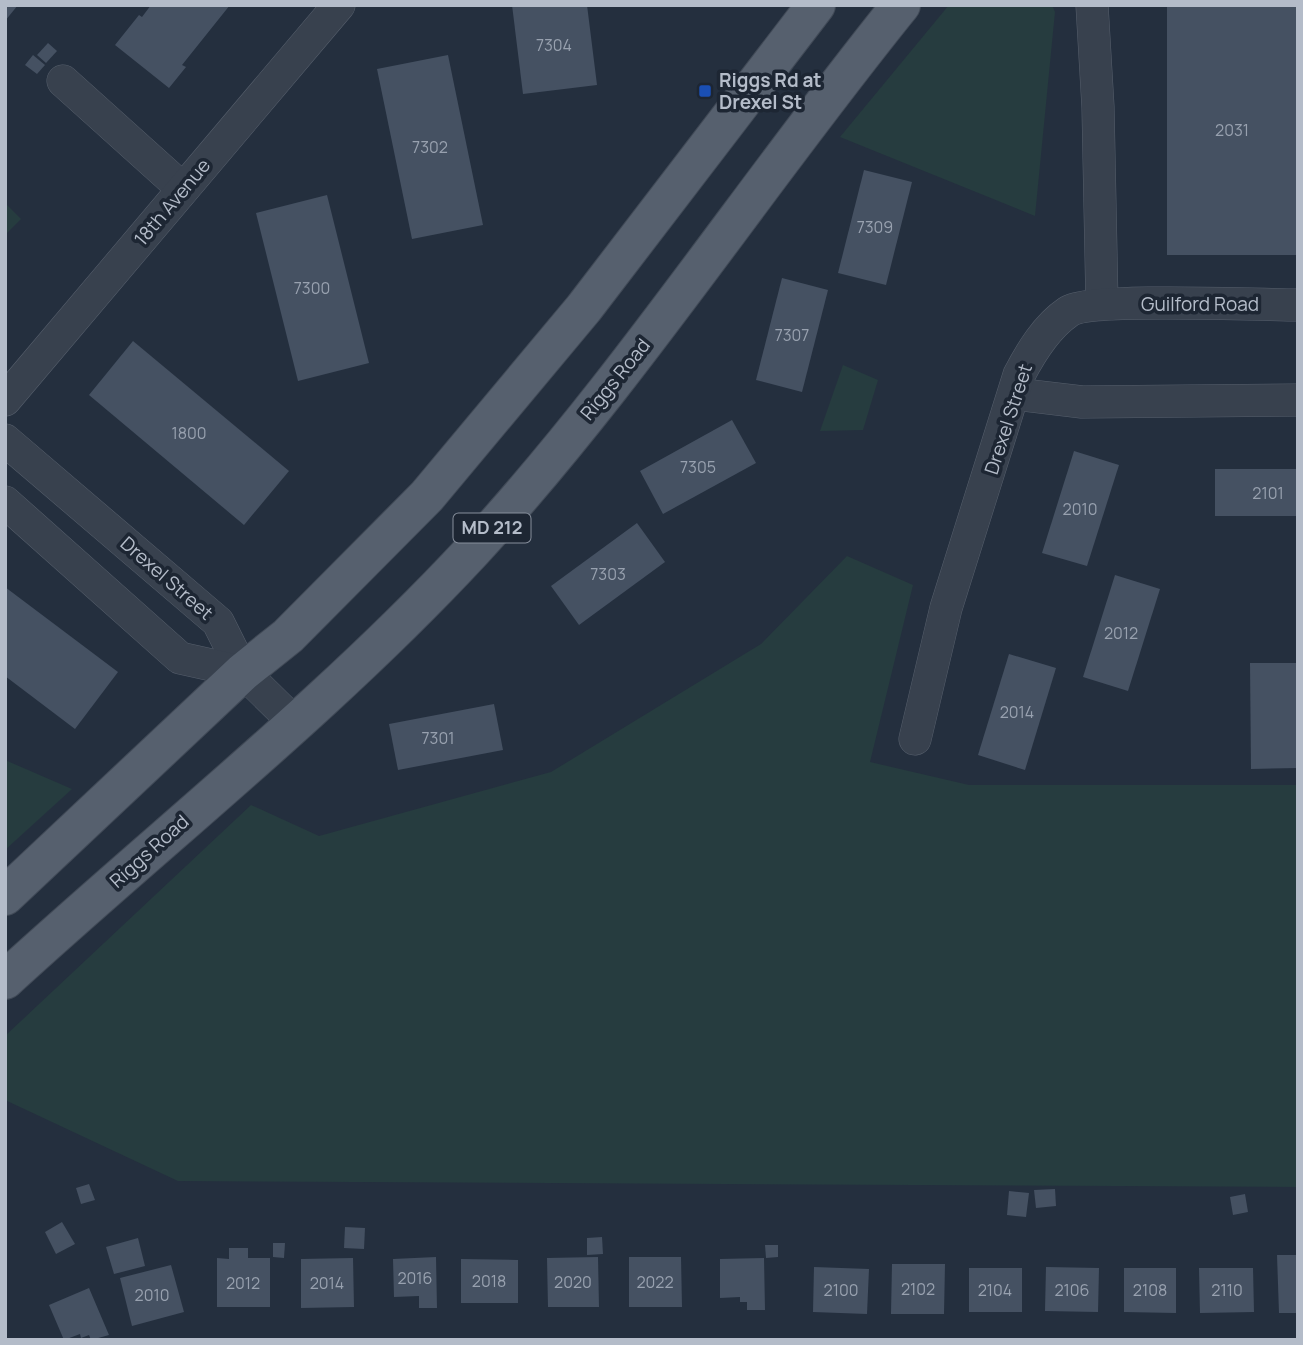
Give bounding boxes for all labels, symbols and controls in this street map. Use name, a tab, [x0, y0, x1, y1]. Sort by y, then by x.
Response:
house number: 7304	[536, 34, 572, 56]
place label: Riggs Rd at Drexel St	[719, 67, 822, 115]
marker: Riggs Rd at Drexel St	[697, 83, 713, 99]
house number: 2031	[1215, 119, 1249, 141]
house number: 7302	[412, 136, 448, 158]
street label: 18th Avenue	[128, 153, 216, 251]
house number: 7309	[857, 216, 893, 238]
house number: 7300	[294, 277, 330, 299]
street label: Guilford Road	[1141, 291, 1259, 317]
house number: 7307	[775, 324, 809, 346]
street label: Riggs Road	[574, 333, 656, 425]
street label: Drexel Street	[978, 360, 1038, 478]
house number: 1800	[171, 422, 207, 444]
house number: 7305	[680, 456, 716, 478]
house number: 2101	[1252, 482, 1284, 504]
house number: 2010	[1063, 498, 1097, 520]
road number: MD 212	[454, 514, 530, 542]
street label: Drexel Street	[115, 530, 219, 626]
house number: 7303	[590, 563, 626, 585]
house number: 2012	[1104, 622, 1138, 644]
house number: 2014	[1000, 701, 1034, 723]
house number: 7301	[422, 727, 454, 749]
street label: Riggs Road	[104, 809, 194, 893]
house number: 2016	[397, 1267, 433, 1289]
house number: 2018	[472, 1270, 506, 1292]
house number: 2020	[554, 1271, 592, 1293]
house number: 2022	[636, 1271, 674, 1293]
house number: 2012	[226, 1272, 260, 1294]
house number: 2014	[310, 1272, 344, 1294]
house number: 2102	[901, 1278, 935, 1300]
house number: 2100	[824, 1279, 858, 1301]
house number: 2104	[978, 1279, 1012, 1301]
house number: 2106	[1054, 1279, 1090, 1301]
house number: 2108	[1133, 1279, 1167, 1301]
house number: 2110	[1211, 1279, 1243, 1301]
house number: 2010	[135, 1284, 169, 1306]

